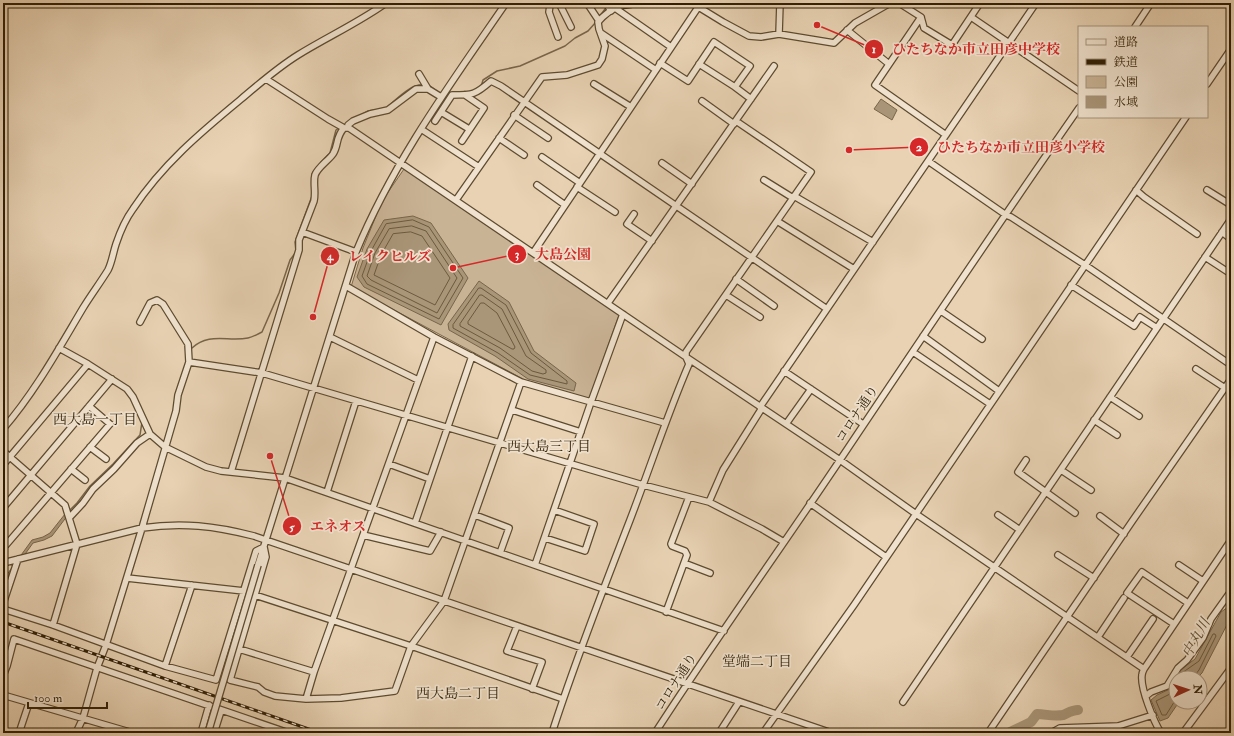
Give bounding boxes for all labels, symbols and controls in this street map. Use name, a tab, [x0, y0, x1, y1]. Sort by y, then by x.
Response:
legend	[1078, 26, 1208, 118]
text: 道路	[1114, 35, 1138, 50]
callout: ひたちなか市立田彦中学校	[864, 36, 1068, 62]
text: ひたちなか市立田彦中学校	[892, 41, 1060, 58]
text: 1	[872, 42, 876, 57]
text: 鉄道	[1113, 55, 1138, 70]
text: 公園	[1114, 75, 1138, 90]
text: 水域	[1114, 95, 1138, 110]
callout: ひたちなか市立田彦小学校	[909, 134, 1113, 160]
text: ひたちなか市立田彦小学校	[937, 139, 1105, 156]
text: 2	[916, 140, 922, 155]
callout: 大島公園	[507, 241, 599, 267]
callout: レイクヒルズ	[320, 243, 440, 269]
text: 大島公園	[535, 246, 591, 263]
text: 3	[515, 247, 520, 262]
text: レイクヒルズ	[349, 248, 431, 265]
text: 4	[326, 249, 335, 264]
street label: コロナ通り	[832, 383, 882, 445]
district label: 西大島一丁目	[53, 411, 137, 428]
district label: 西大島三丁目	[507, 438, 591, 455]
callout: エネオス	[282, 513, 374, 539]
text: エネオス	[310, 518, 366, 535]
text: 5	[289, 520, 295, 535]
water label: 中丸川	[1178, 614, 1215, 660]
street label: コロナ通り	[652, 650, 700, 714]
district label: 堂端二丁目	[722, 653, 792, 670]
north arrow	[1168, 670, 1208, 710]
text: N	[1191, 683, 1204, 696]
scale bar	[28, 684, 107, 710]
district label: 西大島二丁目	[416, 685, 500, 702]
text: 100 m	[34, 691, 63, 706]

